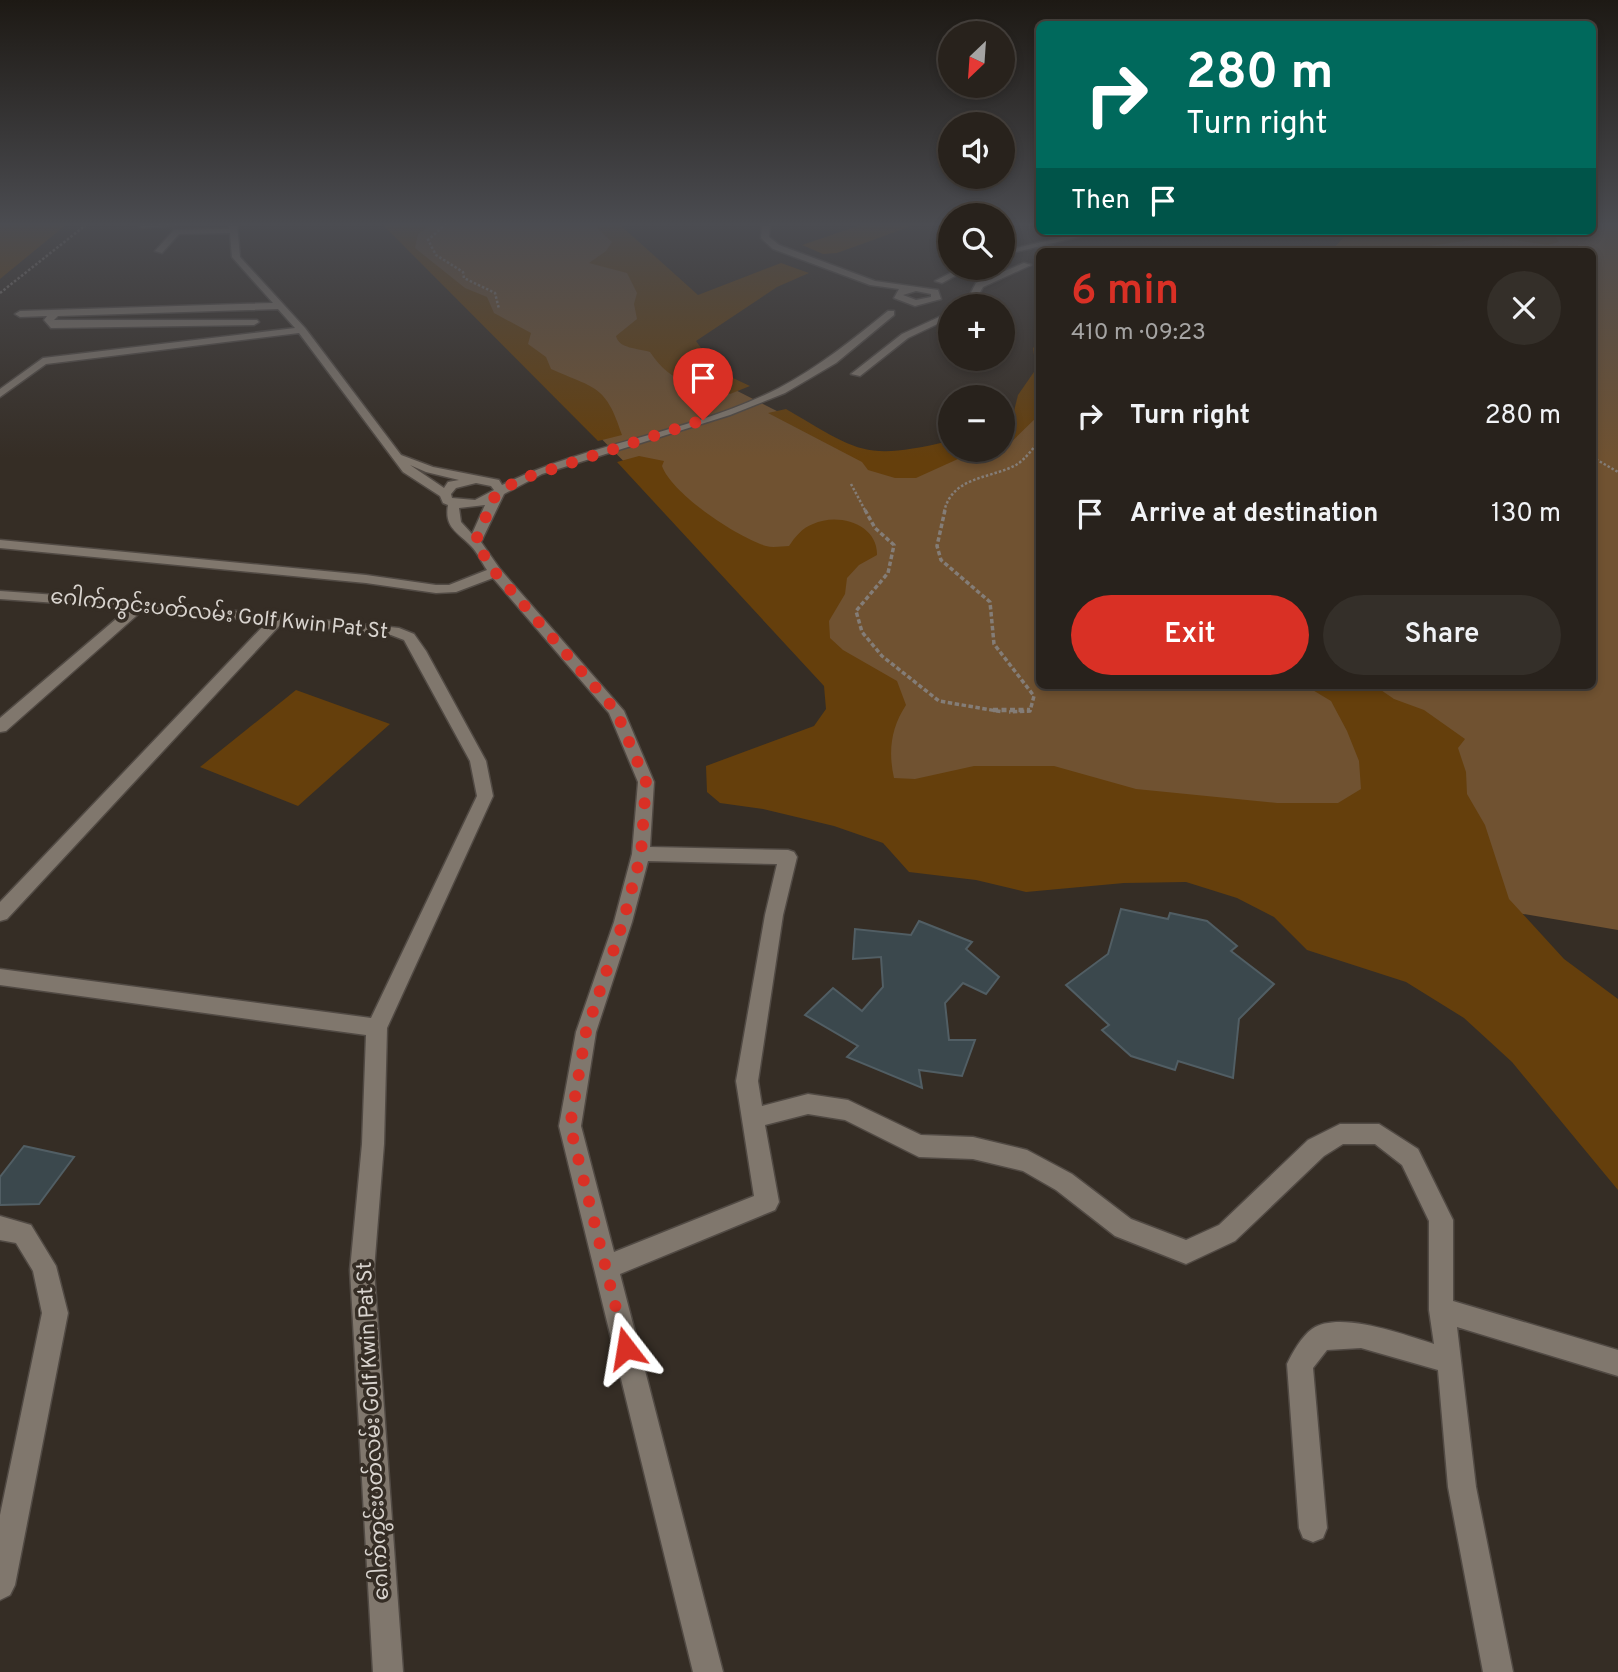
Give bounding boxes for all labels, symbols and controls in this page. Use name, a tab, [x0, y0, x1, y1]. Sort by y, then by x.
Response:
north arrow	[938, 21, 1015, 98]
map controls	[938, 21, 1015, 462]
text: 280 m	[1186, 44, 1333, 106]
icon: right	[1071, 49, 1162, 140]
text: Turn right	[1186, 105, 1328, 145]
button: sound	[938, 112, 1015, 189]
icon: arrive	[1144, 182, 1182, 220]
text: Then	[1071, 185, 1130, 218]
button: search	[938, 203, 1015, 280]
text: 6 min	[1071, 266, 1179, 319]
button: close	[1487, 271, 1561, 345]
button: +	[938, 294, 1015, 371]
text: 410 m · 09:23	[1071, 319, 1206, 348]
pin	[673, 348, 733, 420]
icon: arrive	[684, 359, 722, 397]
button: −	[938, 385, 1015, 462]
icon: right	[1071, 397, 1109, 435]
text: Turn right	[1130, 400, 1250, 433]
text: 280 m	[1485, 400, 1561, 433]
icon: arrive	[1071, 495, 1109, 533]
text: Arrive at destination	[1130, 498, 1378, 531]
text: 130 m	[1491, 498, 1561, 531]
street label: ဂေါက်ကွင်းပတ်လမ်း Golf Kwin Pat St	[49, 580, 389, 647]
button: Exit	[1071, 595, 1309, 675]
button: Share	[1323, 595, 1561, 675]
street label: ဂေါက်ကွင်းပတ်လမ်း Golf Kwin Pat St	[348, 1261, 397, 1601]
position arrow	[589, 1311, 663, 1385]

